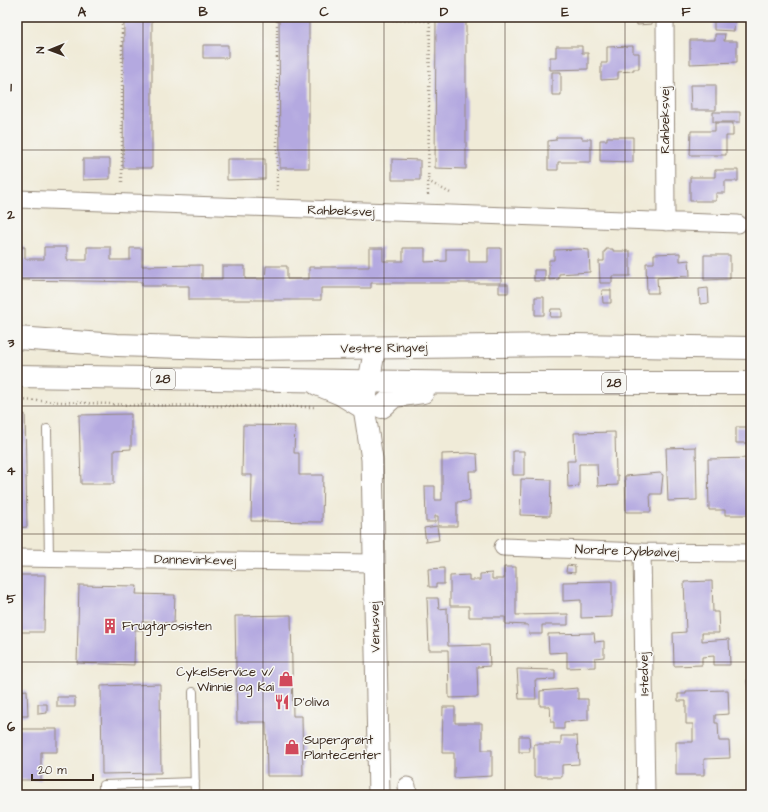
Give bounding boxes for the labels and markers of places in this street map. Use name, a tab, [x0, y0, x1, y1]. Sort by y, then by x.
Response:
building icon: Frugtgrosisten	[101, 617, 119, 635]
place label: Frugtgrosisten	[122, 617, 212, 636]
place label: CykelService v/ Winnie og Kai	[176, 663, 274, 697]
shop icon: CykelService v/ Winnie og Kai	[277, 670, 295, 688]
restaurant icon: D'oliva	[273, 693, 291, 711]
place label: D'oliva	[294, 693, 330, 711]
place label: Supergrønt Plantecenter	[304, 731, 381, 764]
shop icon: Supergrønt Plantecenter	[283, 738, 301, 756]

